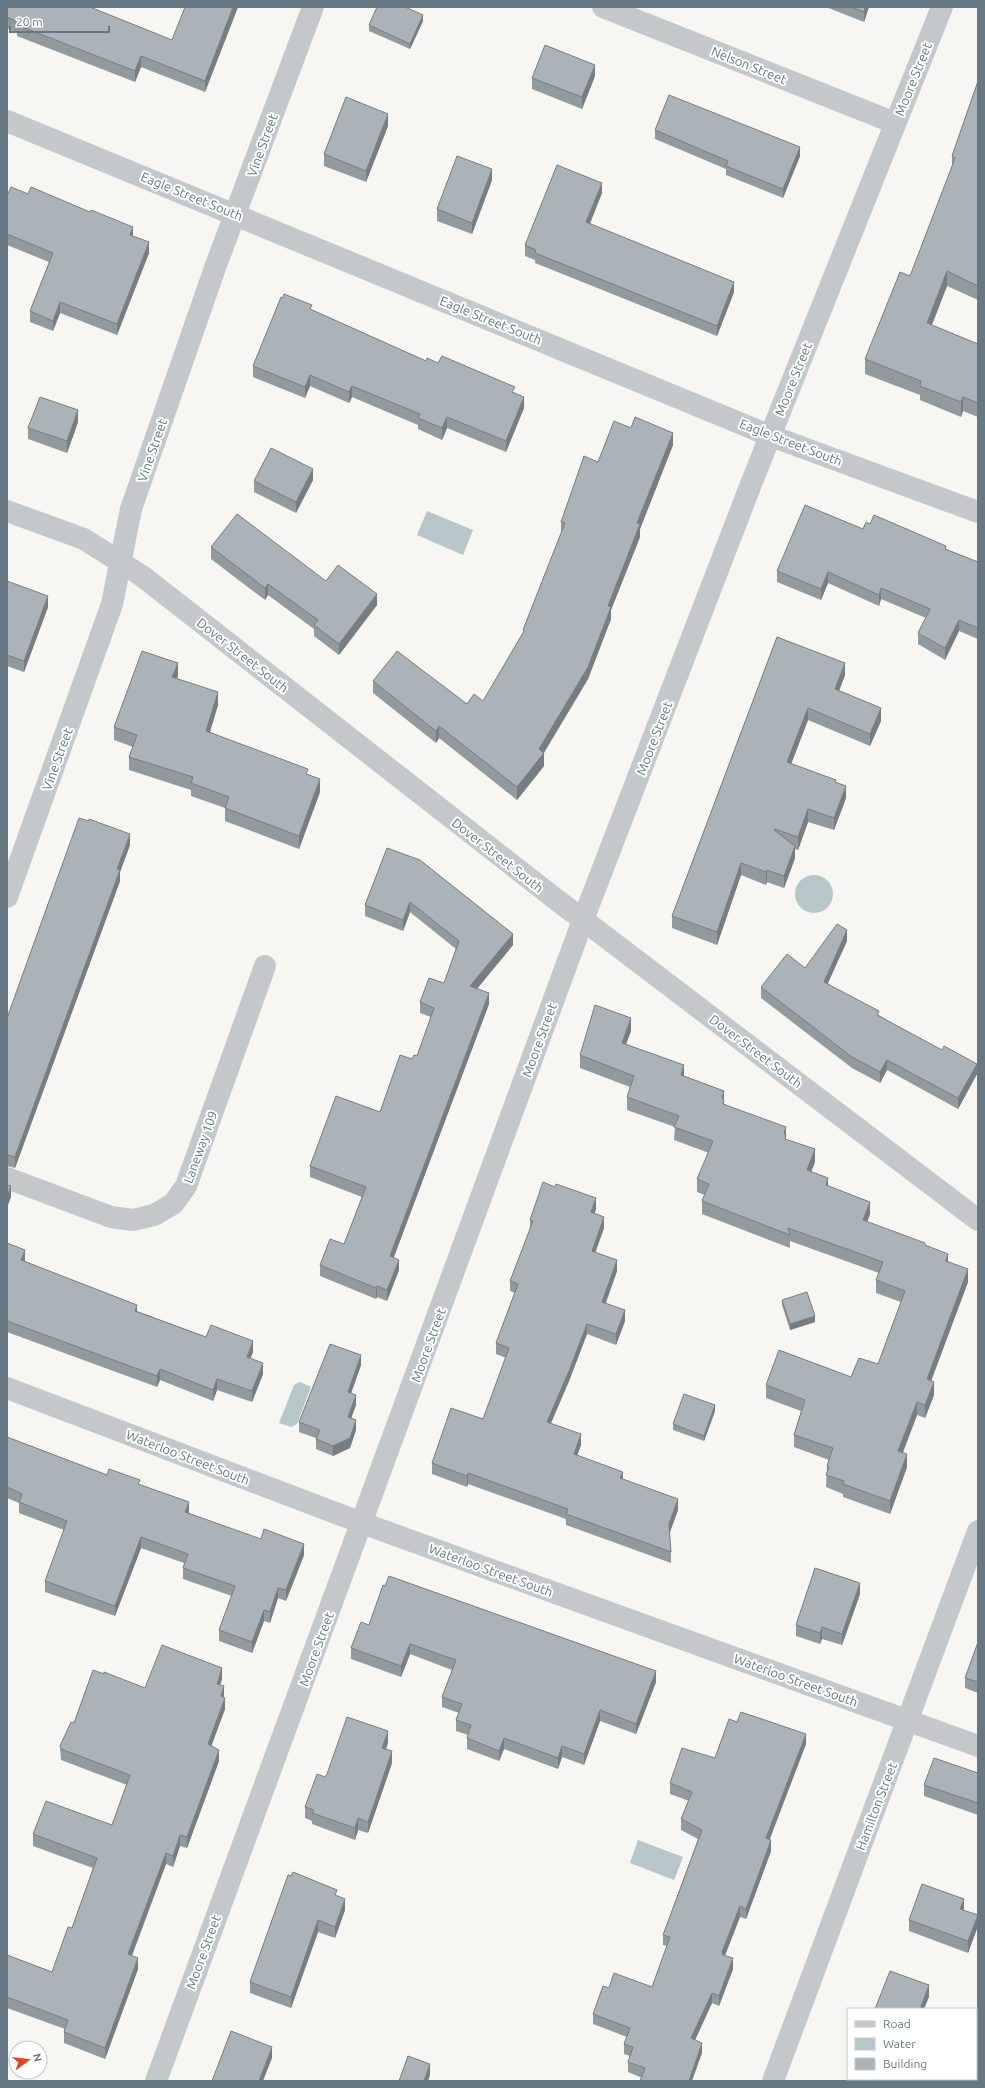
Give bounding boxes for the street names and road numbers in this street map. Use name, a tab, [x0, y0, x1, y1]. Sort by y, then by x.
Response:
street label: Moore Street	[892, 40, 934, 118]
street label: Nelson Street	[709, 44, 789, 86]
street label: Vine Street	[244, 112, 280, 178]
street label: Eagle Street South	[139, 169, 245, 223]
street label: Eagle Street South	[438, 293, 544, 347]
street label: Moore Street	[772, 340, 814, 418]
street label: Eagle Street South	[738, 416, 844, 468]
street label: Vine Street	[135, 417, 169, 483]
street label: Dover Street South	[195, 615, 291, 695]
street label: Moore Street	[634, 699, 674, 777]
street label: Vine Street	[39, 726, 75, 792]
street label: Dover Street South	[450, 815, 546, 895]
street label: Moore Street	[519, 1001, 559, 1079]
street label: Dover Street South	[707, 1012, 805, 1090]
street label: Laneway 109	[180, 1109, 220, 1185]
street label: Moore Street	[408, 1306, 448, 1384]
street label: Waterloo Street South	[124, 1427, 252, 1487]
street label: Waterloo Street South	[427, 1541, 555, 1599]
street label: Moore Street	[296, 1610, 336, 1688]
street label: Waterloo Street South	[732, 1651, 860, 1709]
street label: Hamilton Street	[853, 1760, 899, 1852]
street label: Moore Street	[183, 1913, 223, 1991]

